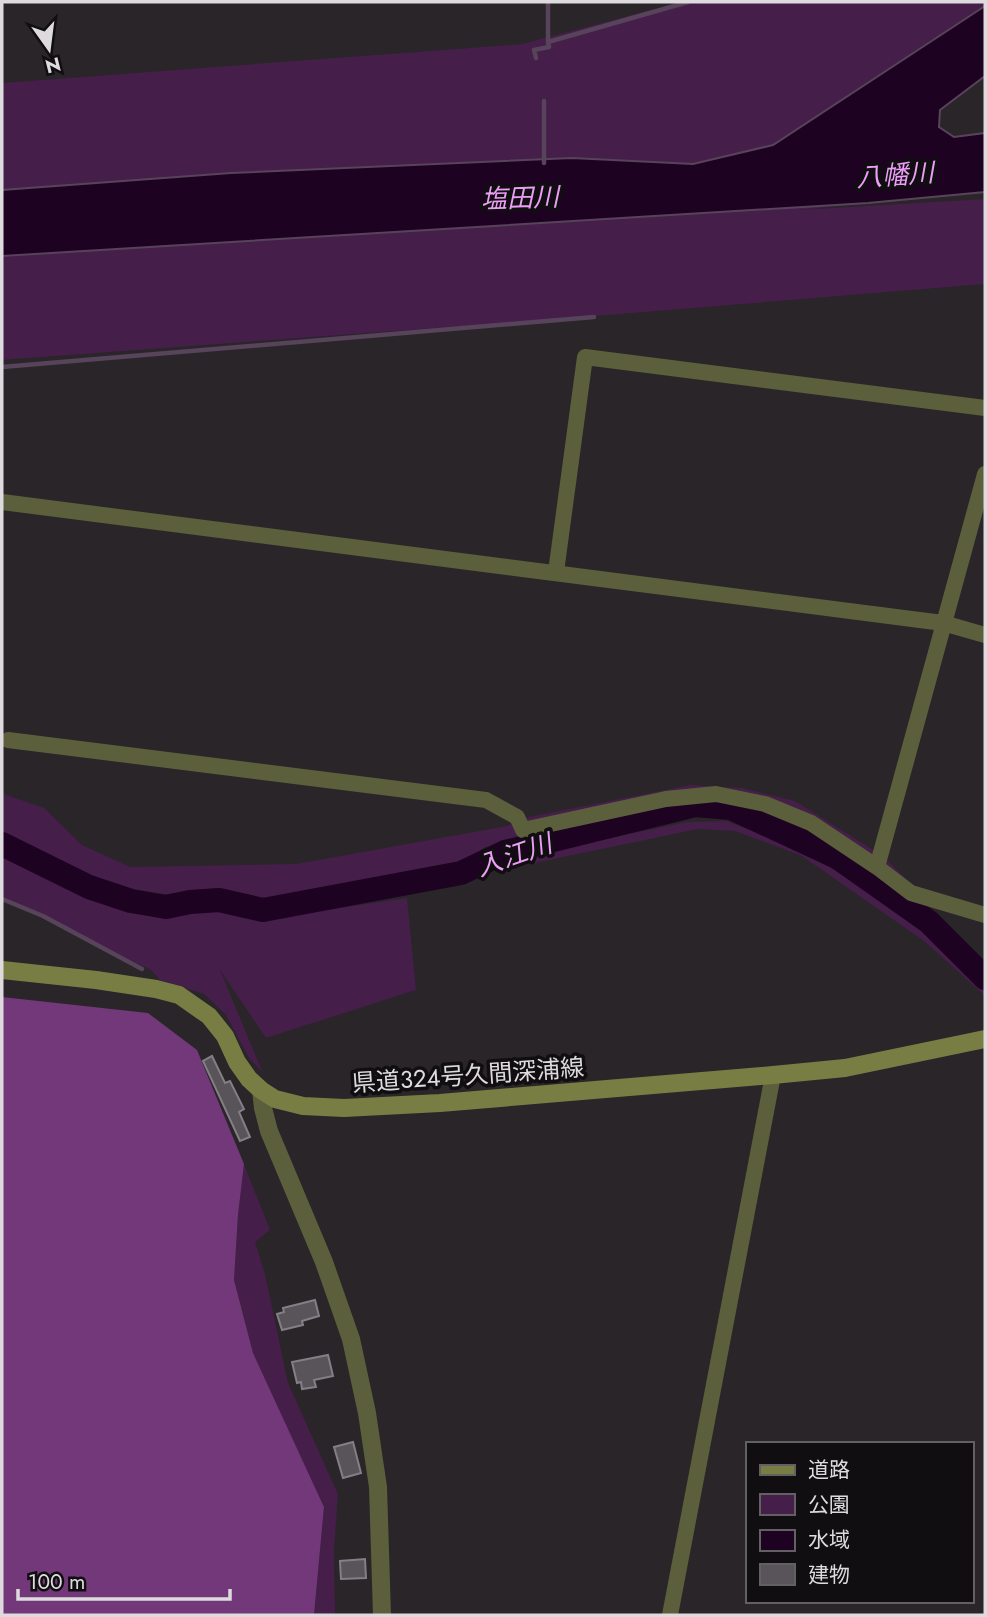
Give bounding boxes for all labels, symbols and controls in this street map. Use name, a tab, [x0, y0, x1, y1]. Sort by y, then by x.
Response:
north arrow	[14, 14, 84, 84]
text: N	[42, 50, 64, 80]
water label: 八幡川	[855, 153, 938, 197]
water label: 塩田川	[480, 178, 563, 218]
water label: 入江川	[471, 823, 560, 886]
street label: 県道324号久間深浦線	[351, 1049, 585, 1101]
legend	[746, 1442, 973, 1603]
text: 道路	[808, 1455, 850, 1485]
text: 公園	[808, 1490, 850, 1520]
text: 水域	[808, 1525, 850, 1555]
scale bar	[18, 1558, 229, 1602]
text: 建物	[808, 1560, 850, 1590]
text: 100 m	[28, 1567, 85, 1597]

